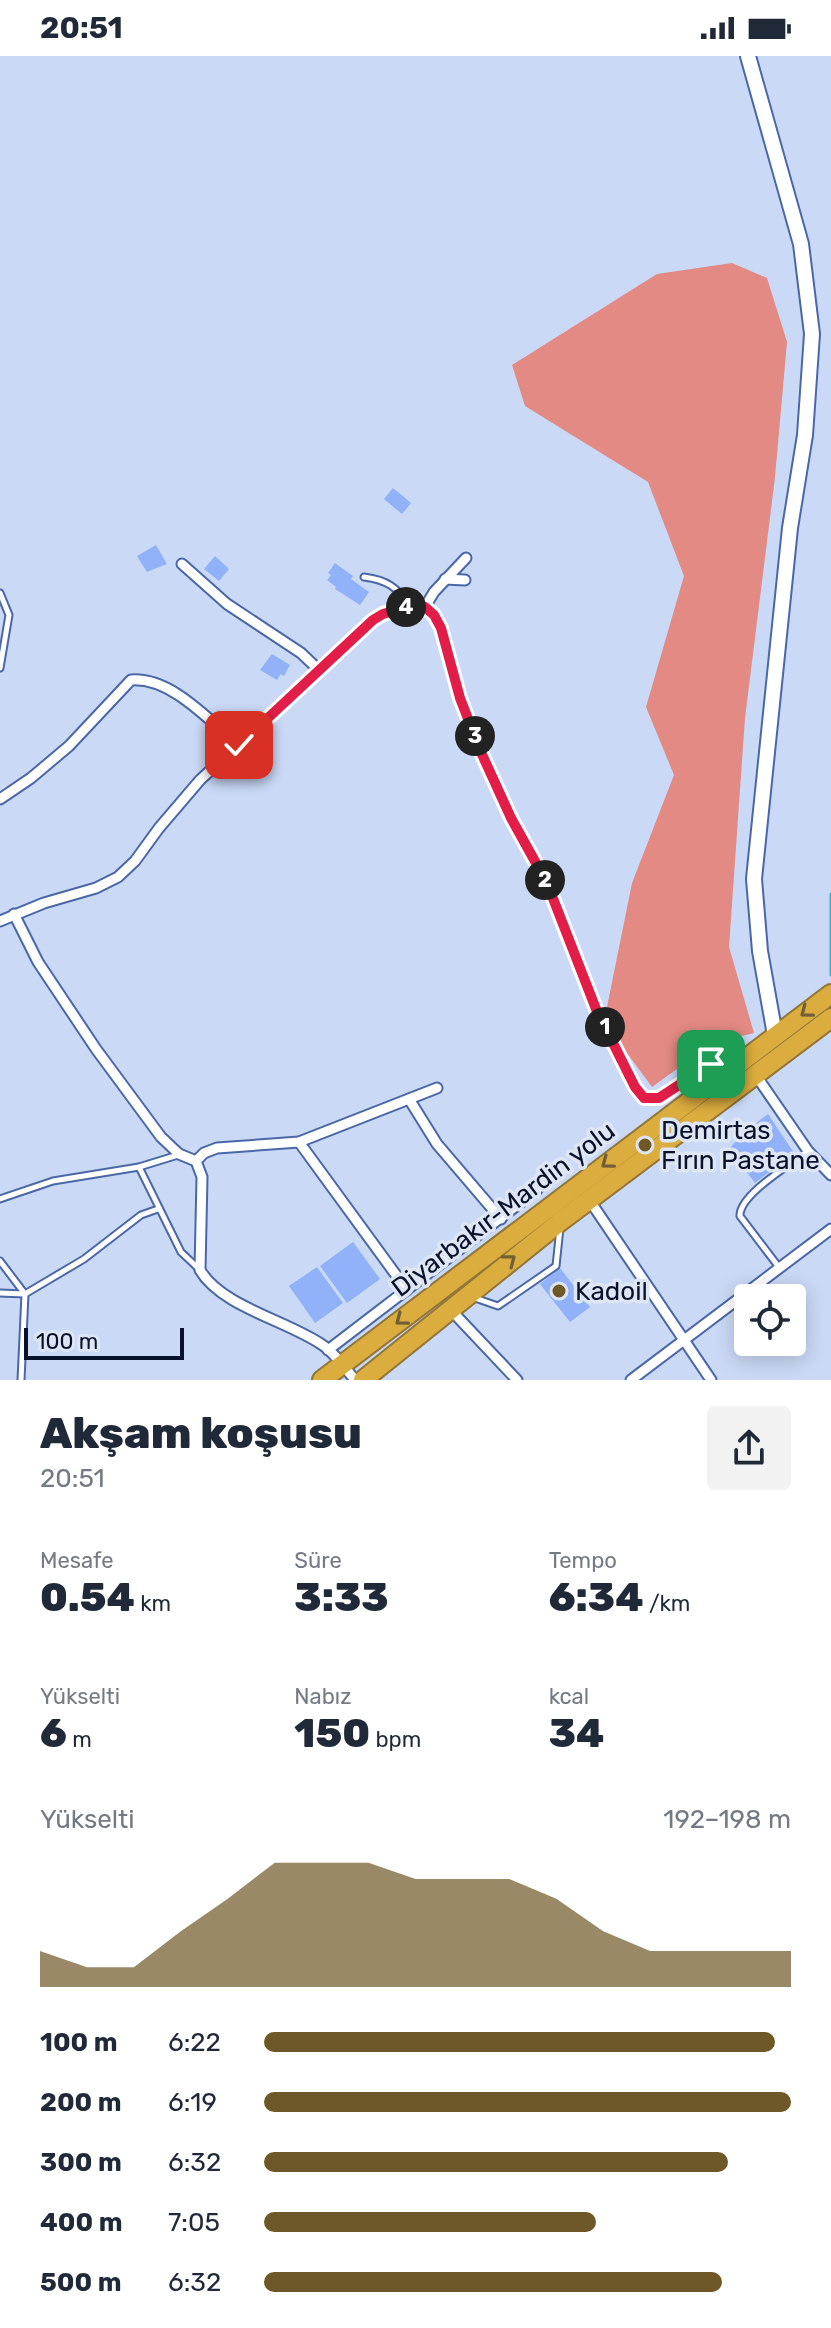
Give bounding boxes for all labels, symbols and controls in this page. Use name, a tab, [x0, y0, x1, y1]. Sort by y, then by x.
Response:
text: 20:51	[40, 10, 123, 46]
pin: 4	[386, 587, 426, 627]
text: 4	[398, 593, 414, 620]
pin	[205, 711, 273, 779]
pin: 3	[455, 716, 495, 756]
text: 3	[468, 722, 482, 749]
icon: check	[217, 723, 261, 767]
pin: 2	[525, 860, 565, 900]
text: 2	[538, 866, 552, 893]
one-way arrow	[800, 1003, 815, 1017]
pin: 1	[585, 1007, 625, 1047]
text: 1	[600, 1013, 610, 1040]
pin	[677, 1030, 745, 1098]
icon: arrive	[689, 1042, 733, 1086]
street label: Diyarbakır-Mardin yolu	[386, 1115, 621, 1304]
place label: Demirtas Fırın Pastane	[661, 1115, 820, 1176]
marker: Demirtas Fırın Pastane	[636, 1136, 654, 1154]
one-way arrow	[602, 1153, 616, 1167]
one-way arrow	[501, 1256, 516, 1270]
place label: Kadoil	[575, 1276, 648, 1307]
marker: Kadoil	[550, 1282, 568, 1300]
map controls	[734, 1284, 806, 1356]
button: locate	[734, 1284, 806, 1356]
one-way arrow	[395, 1311, 409, 1325]
scale bar	[24, 1324, 184, 1360]
text: 100 m	[36, 1328, 98, 1355]
button: share	[707, 1406, 791, 1490]
text: Akşam koşusu	[40, 1407, 362, 1459]
text: 20:51	[40, 1463, 105, 1494]
text: Mesafe	[40, 1547, 114, 1574]
text: Süre	[294, 1547, 342, 1574]
text: Tempo	[549, 1547, 617, 1574]
text: 0.54	[40, 1574, 135, 1621]
text: 3:33	[294, 1574, 389, 1621]
text: 6:34	[549, 1574, 644, 1621]
text: km	[135, 1590, 171, 1617]
text: /km	[644, 1590, 690, 1617]
text: Yükselti	[40, 1683, 120, 1710]
text: Nabız	[294, 1683, 351, 1710]
text: kcal	[549, 1683, 589, 1710]
text: 6	[40, 1710, 67, 1757]
text: 150	[294, 1710, 370, 1757]
text: 34	[549, 1710, 604, 1757]
text: m	[67, 1726, 92, 1753]
text: bpm	[370, 1726, 421, 1753]
text: Yükselti	[40, 1804, 135, 1835]
text: 192–198 m	[663, 1804, 791, 1835]
text: 100 m	[40, 2027, 118, 2058]
text: 6:22	[168, 2027, 221, 2058]
text: 200 m	[40, 2087, 122, 2118]
text: 6:19	[168, 2087, 217, 2118]
text: 300 m	[40, 2147, 122, 2178]
text: 6:32	[168, 2147, 221, 2178]
text: 400 m	[40, 2207, 122, 2238]
text: 7:05	[168, 2207, 220, 2238]
text: 500 m	[40, 2267, 122, 2298]
text: 6:32	[168, 2267, 221, 2298]

